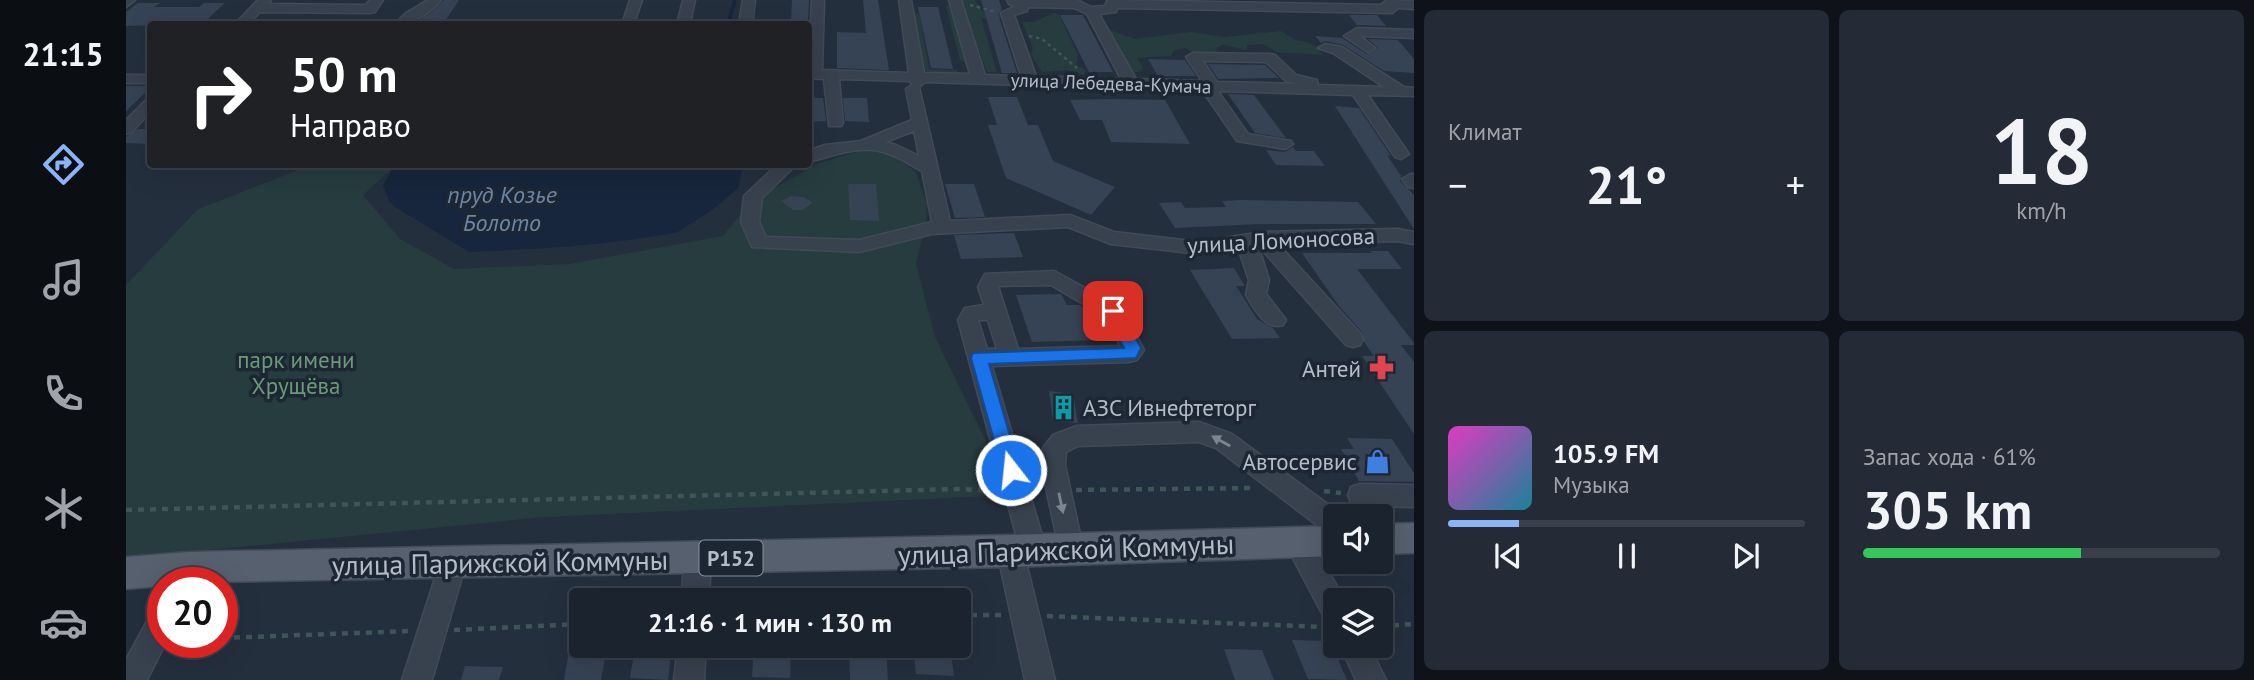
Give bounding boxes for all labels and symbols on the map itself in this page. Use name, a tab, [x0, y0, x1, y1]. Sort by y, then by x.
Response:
street label: улица Лебедева-Кумача	[1010, 68, 1212, 98]
water label: пруд Козье Болото	[447, 179, 557, 238]
street label: улица Ломоносова	[1186, 221, 1376, 259]
pin	[1083, 281, 1143, 341]
park label: парк имени Хрущёва	[237, 345, 355, 400]
place label: Антей	[1302, 354, 1361, 383]
pharmacy icon: Антей	[1367, 354, 1395, 382]
building icon: АЗС Ивнефтеторг	[1049, 393, 1077, 421]
place label: АЗС Ивнефтеторг	[1083, 393, 1257, 422]
position arrow	[974, 433, 1048, 507]
one-way arrow	[1211, 435, 1230, 447]
place label: Автосервис	[1243, 447, 1357, 476]
shop icon: Автосервис	[1363, 447, 1391, 475]
one-way arrow	[1056, 492, 1067, 514]
street label: улица Парижской Коммуны	[897, 525, 1235, 573]
road number: Р152	[700, 540, 762, 576]
street label: улица Парижской Коммуны	[332, 541, 668, 583]
speed limit sign: 20	[147, 567, 238, 658]

